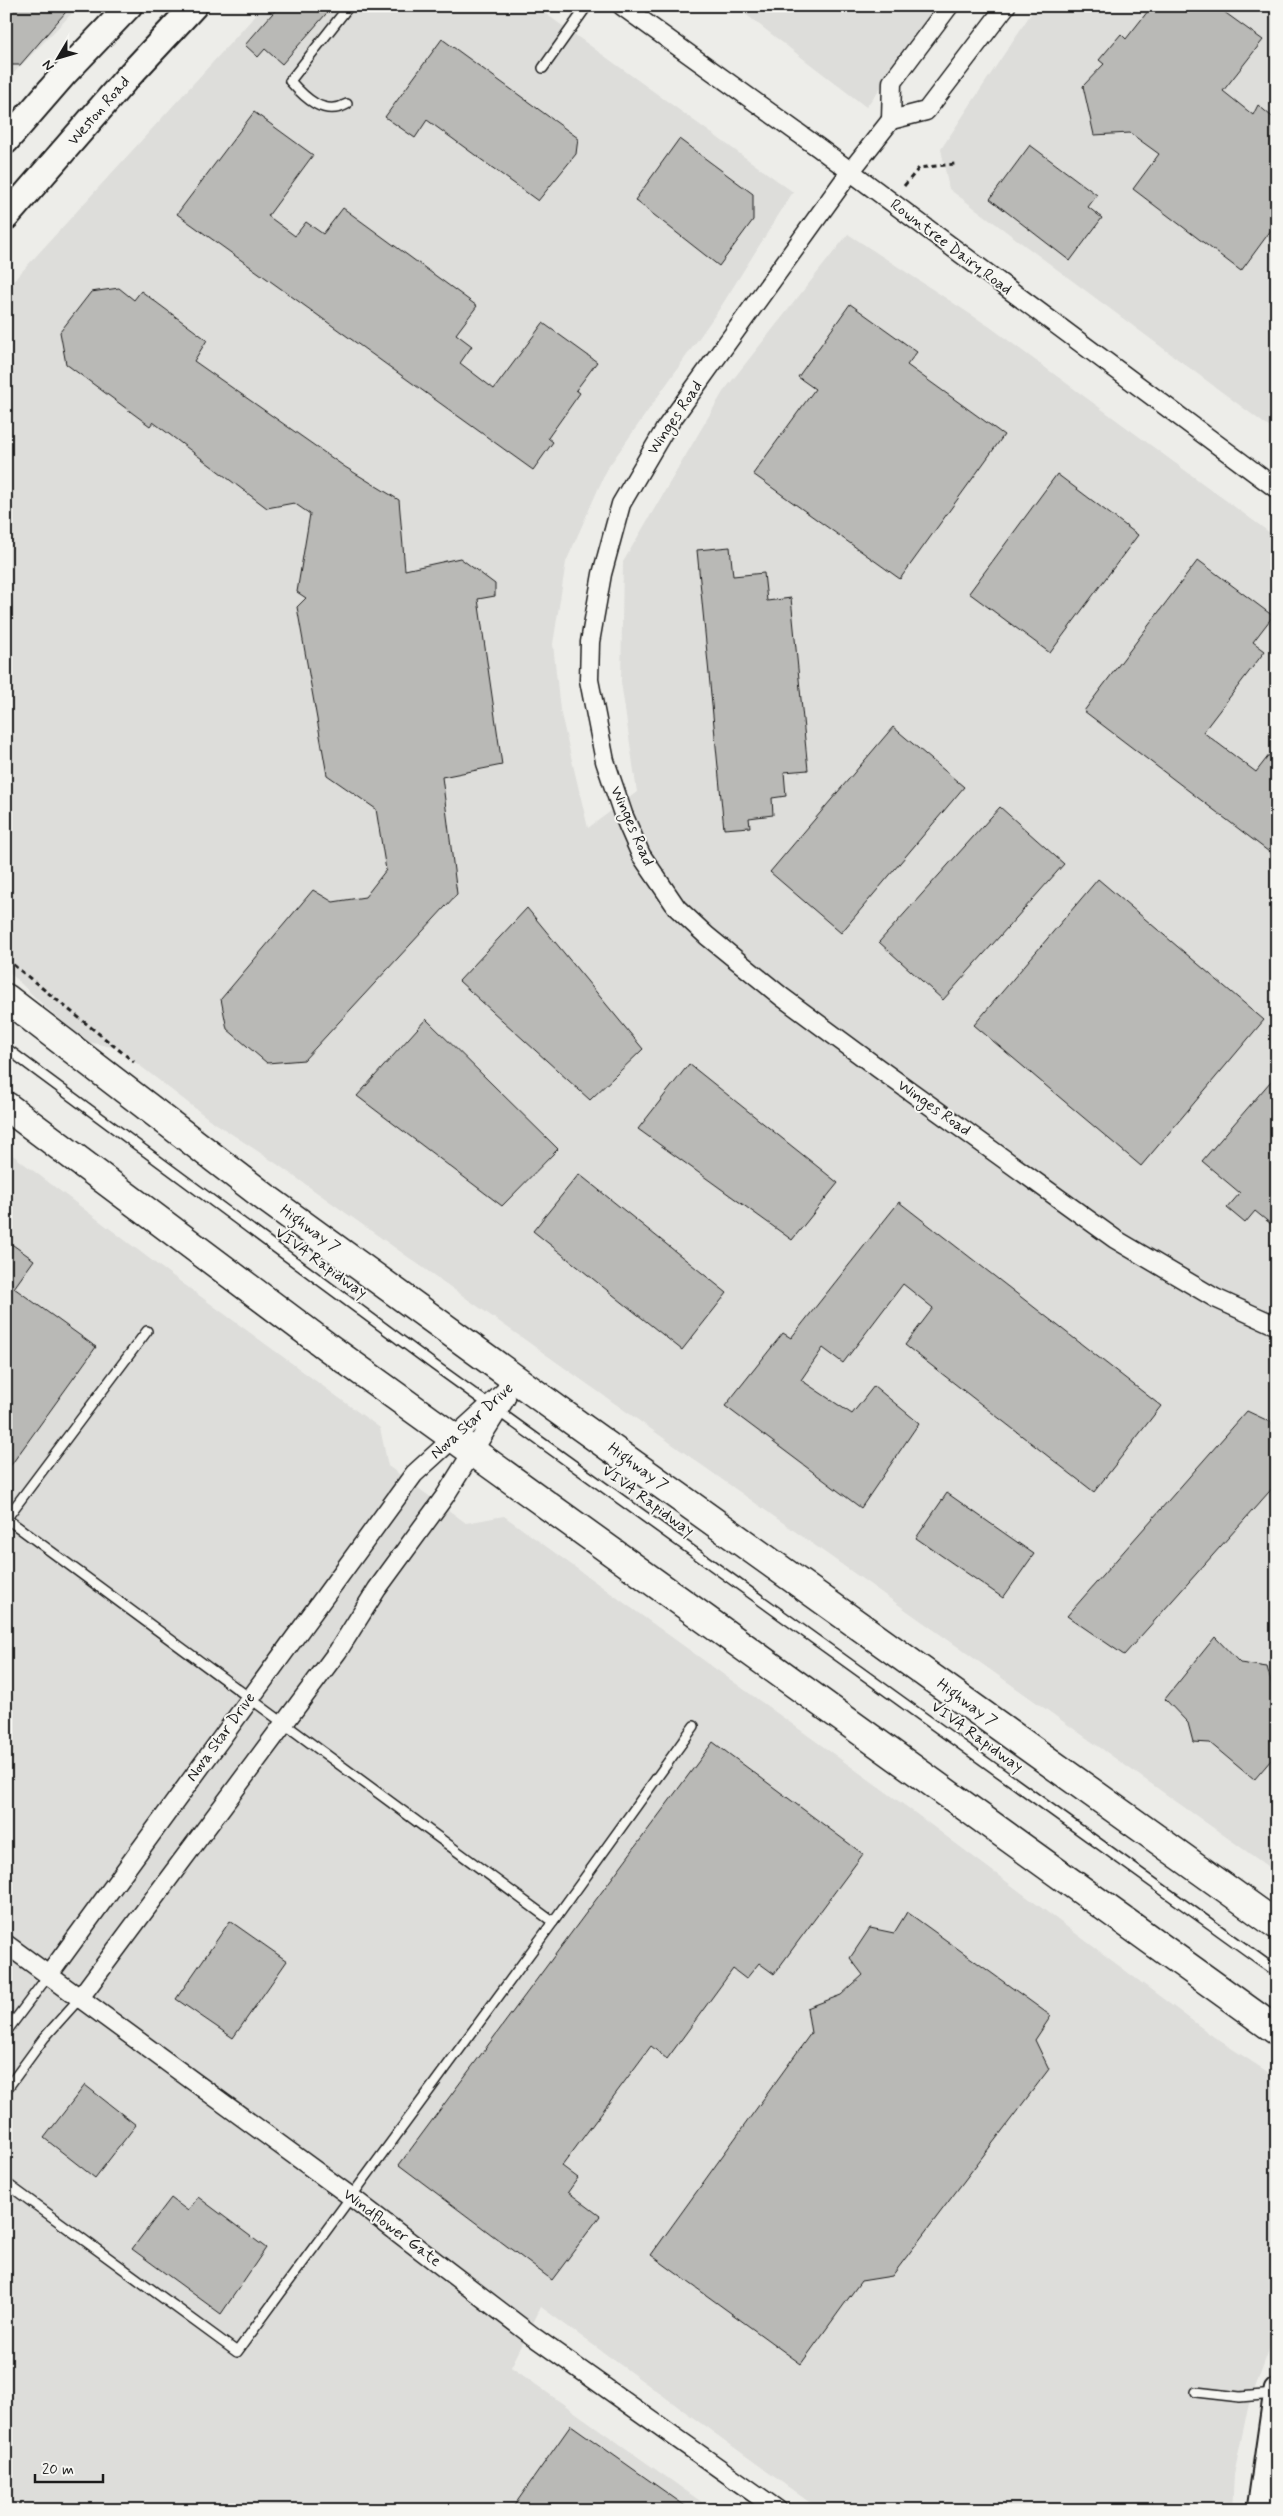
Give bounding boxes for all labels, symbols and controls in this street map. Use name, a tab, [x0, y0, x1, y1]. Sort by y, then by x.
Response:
north arrow	[32, 32, 82, 82]
text: N	[39, 56, 59, 75]
street label: Weston Road	[63, 72, 135, 150]
street label: Rowntree Dairy Road	[886, 194, 1016, 300]
street label: Winges Road	[642, 377, 708, 460]
street label: Winges Road	[604, 783, 659, 870]
street label: Winges Road	[893, 1075, 975, 1142]
street label: Highway 7	[275, 1200, 345, 1259]
street label: VIVA Rapidway	[271, 1222, 371, 1304]
street label: Nova Star Drive	[426, 1378, 518, 1464]
street label: Highway 7	[603, 1438, 673, 1497]
street label: VIVA Rapidway	[598, 1460, 698, 1542]
street label: Highway 7	[932, 1674, 1002, 1733]
street label: Nova Star Drive	[182, 1688, 260, 1786]
street label: VIVA Rapidway	[927, 1696, 1027, 1778]
street label: Windflower Gate	[339, 2184, 446, 2272]
scale bar	[35, 2451, 102, 2483]
text: 20 m	[42, 2460, 74, 2480]

